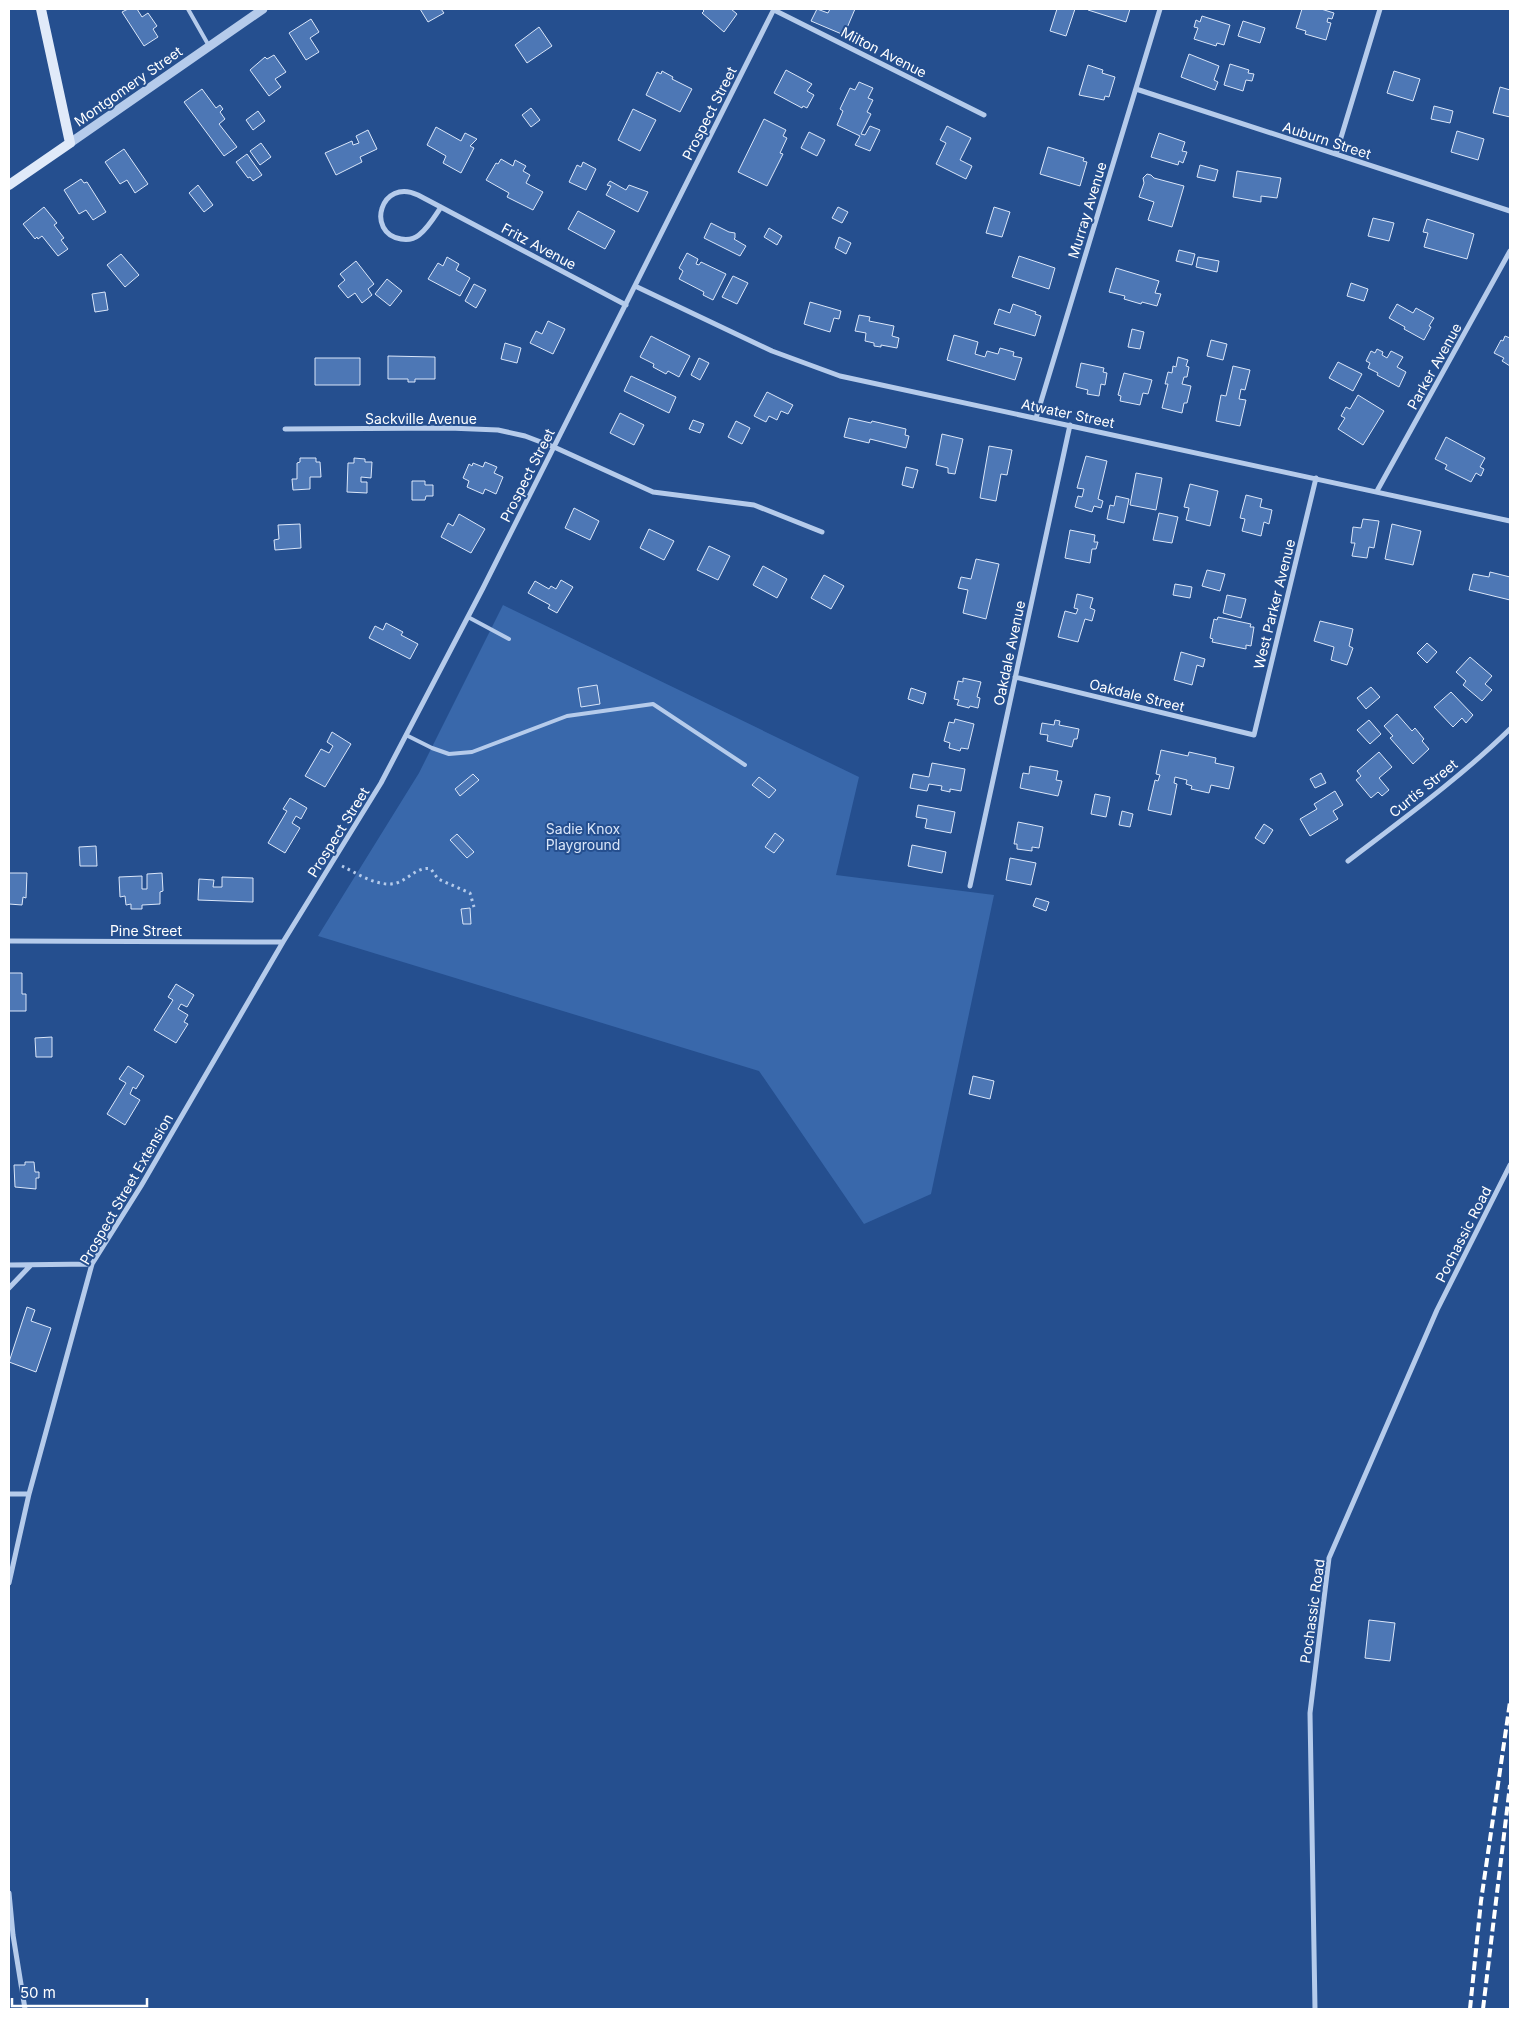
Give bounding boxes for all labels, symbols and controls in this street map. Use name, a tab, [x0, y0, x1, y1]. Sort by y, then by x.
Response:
street label: Milton Avenue	[838, 23, 930, 81]
street label: Montgomery Street	[71, 42, 186, 130]
street label: Prospect Street	[678, 63, 740, 163]
street label: Auburn Street	[1281, 118, 1374, 162]
street label: Murray Avenue	[1064, 160, 1110, 260]
street label: Fritz Avenue	[499, 219, 579, 273]
street label: Parker Avenue	[1403, 320, 1465, 412]
street label: Atwater Street	[1020, 395, 1117, 431]
street label: Sackville Avenue	[365, 410, 477, 427]
street label: Prospect Street	[496, 425, 558, 525]
street label: West Parker Avenue	[1250, 537, 1298, 671]
street label: Oakdale Avenue	[990, 599, 1028, 707]
street label: Oakdale Street	[1088, 675, 1187, 715]
street label: Curtis Street	[1385, 755, 1461, 821]
street label: Prospect Street	[304, 784, 373, 880]
park label: Sadie Knox Playground	[546, 820, 621, 853]
street label: Pine Street	[110, 922, 183, 939]
street label: Prospect Street Extension	[76, 1111, 176, 1267]
street label: Pochassic Road	[1432, 1183, 1494, 1285]
street label: Pochassic Road	[1296, 1558, 1328, 1664]
scale bar	[12, 1976, 148, 2008]
text: 50 m	[20, 1983, 56, 2002]

